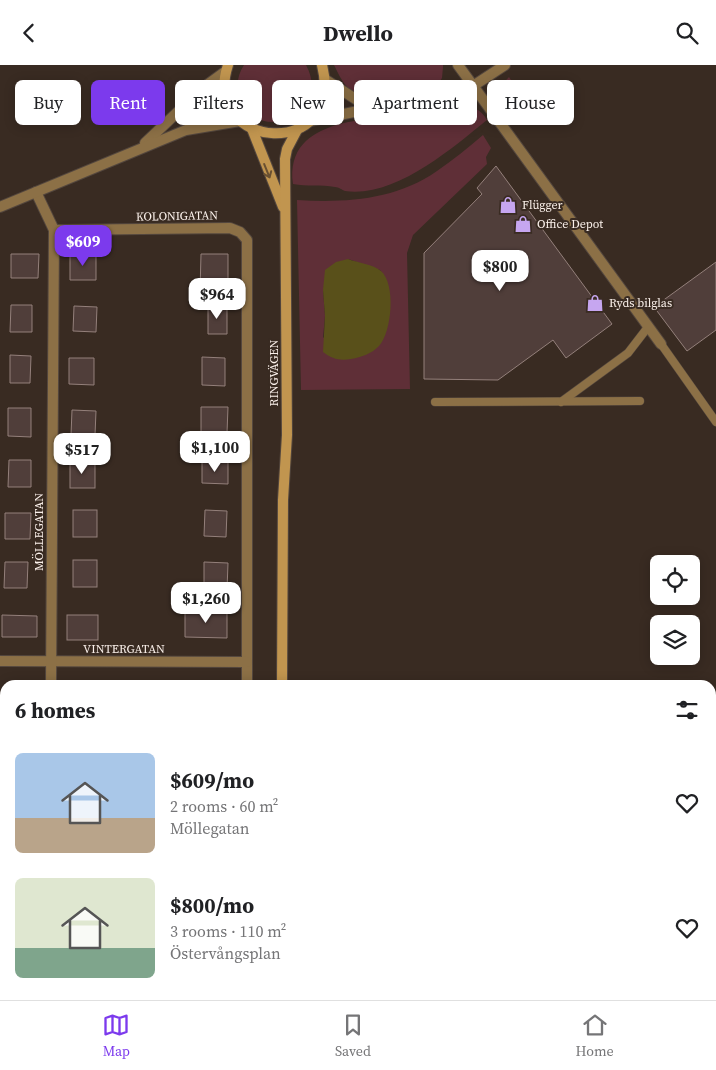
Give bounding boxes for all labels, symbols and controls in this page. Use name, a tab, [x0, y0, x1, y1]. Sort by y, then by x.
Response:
text: Dwello	[323, 18, 393, 48]
icon: back	[15, 19, 43, 47]
icon: search	[673, 19, 701, 47]
chip: Buy	[15, 80, 81, 125]
chip: Rent	[91, 80, 165, 125]
chip: Filters	[175, 80, 262, 125]
chip: New	[272, 80, 344, 125]
chip: Apartment	[354, 80, 477, 125]
chip: House	[487, 80, 574, 125]
one-way arrow	[263, 162, 272, 178]
shop icon: Flügger	[498, 195, 518, 215]
place label: Flügger	[522, 197, 563, 213]
street label: KOLONIGATAN	[136, 207, 218, 225]
shop icon: Office Depot	[513, 214, 533, 234]
place label: Office Depot	[537, 216, 603, 232]
pin: $609	[53, 225, 113, 267]
text: $609	[66, 230, 100, 252]
pin: $800	[470, 249, 530, 292]
text: $800	[483, 255, 517, 277]
pin: $964	[187, 277, 247, 320]
text: $964	[200, 283, 234, 305]
shop icon: Ryds bilglas	[585, 293, 605, 313]
place label: Ryds bilglas	[609, 295, 672, 311]
street label: RINGVÄGEN	[266, 339, 282, 406]
pin: $1,100	[174, 431, 256, 473]
pin: $517	[52, 433, 112, 475]
text: $1,100	[191, 436, 239, 458]
text: $517	[65, 438, 99, 460]
street label: MÖLLEGATAN	[31, 493, 47, 571]
map controls	[650, 555, 700, 665]
button: locate	[650, 555, 700, 605]
pin: $1,260	[165, 581, 247, 624]
text: $1,260	[182, 587, 230, 609]
button: layers	[650, 615, 700, 665]
street label: VINTERGATAN	[83, 641, 165, 657]
text: 6 homes	[15, 696, 95, 725]
icon: filters	[673, 696, 701, 724]
text: $609/mo	[170, 766, 254, 795]
icon: home	[55, 773, 115, 833]
icon: heart	[673, 789, 701, 817]
text: 2 rooms · 60 m²	[170, 795, 278, 817]
text: Möllegatan	[170, 817, 250, 839]
text: $800/mo	[170, 891, 254, 920]
icon: home	[55, 898, 115, 958]
icon: heart	[673, 914, 701, 942]
text: 3 rooms · 110 m²	[170, 920, 286, 942]
text: Östervångsplan	[170, 942, 281, 964]
tab: Map	[102, 1011, 130, 1061]
tab: Saved	[335, 1011, 371, 1061]
tab: Home	[575, 1011, 614, 1061]

